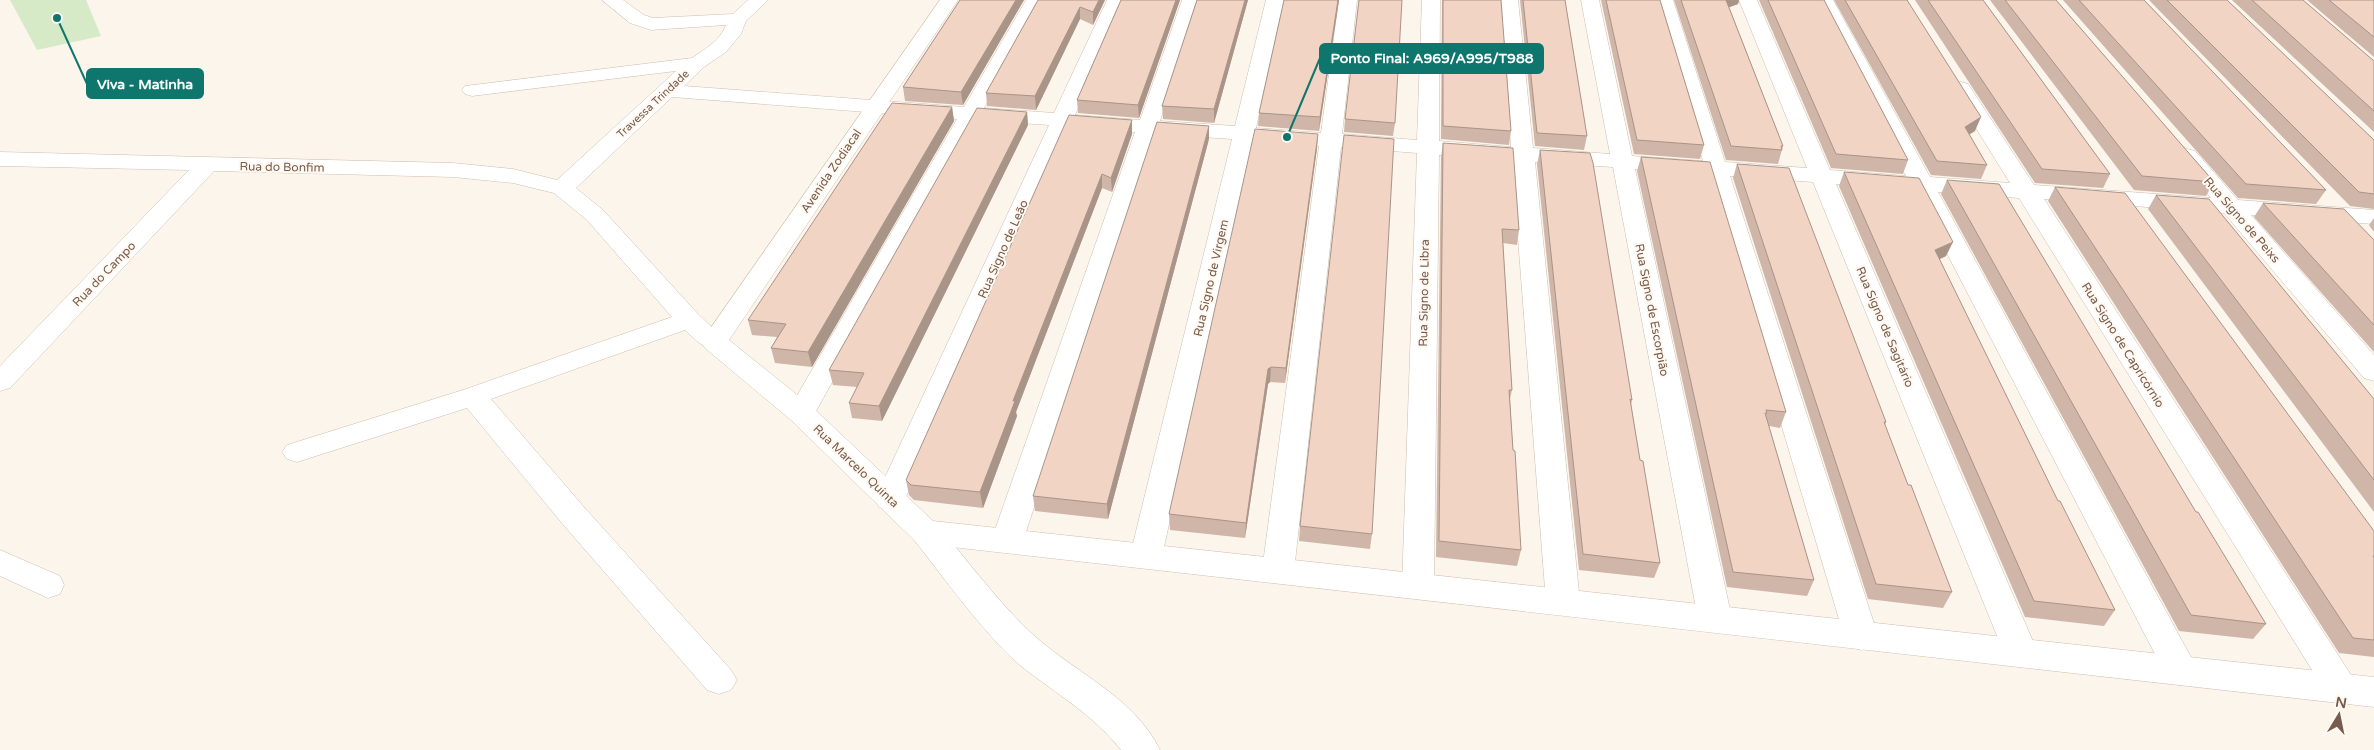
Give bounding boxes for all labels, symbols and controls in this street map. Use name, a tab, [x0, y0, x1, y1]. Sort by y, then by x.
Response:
callout: Ponto Final: A969/A995/T988	[1320, 44, 1543, 73]
text: Ponto Final: A969/A995/T988	[1331, 50, 1534, 67]
street label: Travessa Trindade	[614, 67, 692, 141]
callout: Viva - Matinha	[87, 69, 203, 98]
text: Viva - Matinha	[97, 76, 193, 93]
street label: Avenida Zodiacal	[798, 127, 864, 215]
street label: Rua do Bonfim	[239, 159, 325, 175]
street label: Rua Signo de Peixs	[2201, 174, 2283, 266]
street label: Rua Signo de Leão	[975, 197, 1031, 301]
street label: Rua Signo de Virgem	[1191, 218, 1231, 338]
street label: Rua do Campo	[70, 239, 138, 309]
street label: Rua Signo de Libra	[1416, 239, 1432, 347]
street label: Rua Signo de Escorpião	[1632, 242, 1672, 378]
street label: Rua Signo de Sagitário	[1853, 265, 1917, 389]
street label: Rua Signo de Capricórnio	[2079, 280, 2167, 410]
street label: Rua Marcelo Quinta	[810, 422, 902, 510]
north arrow	[2314, 690, 2364, 740]
text: N	[2334, 693, 2348, 712]

